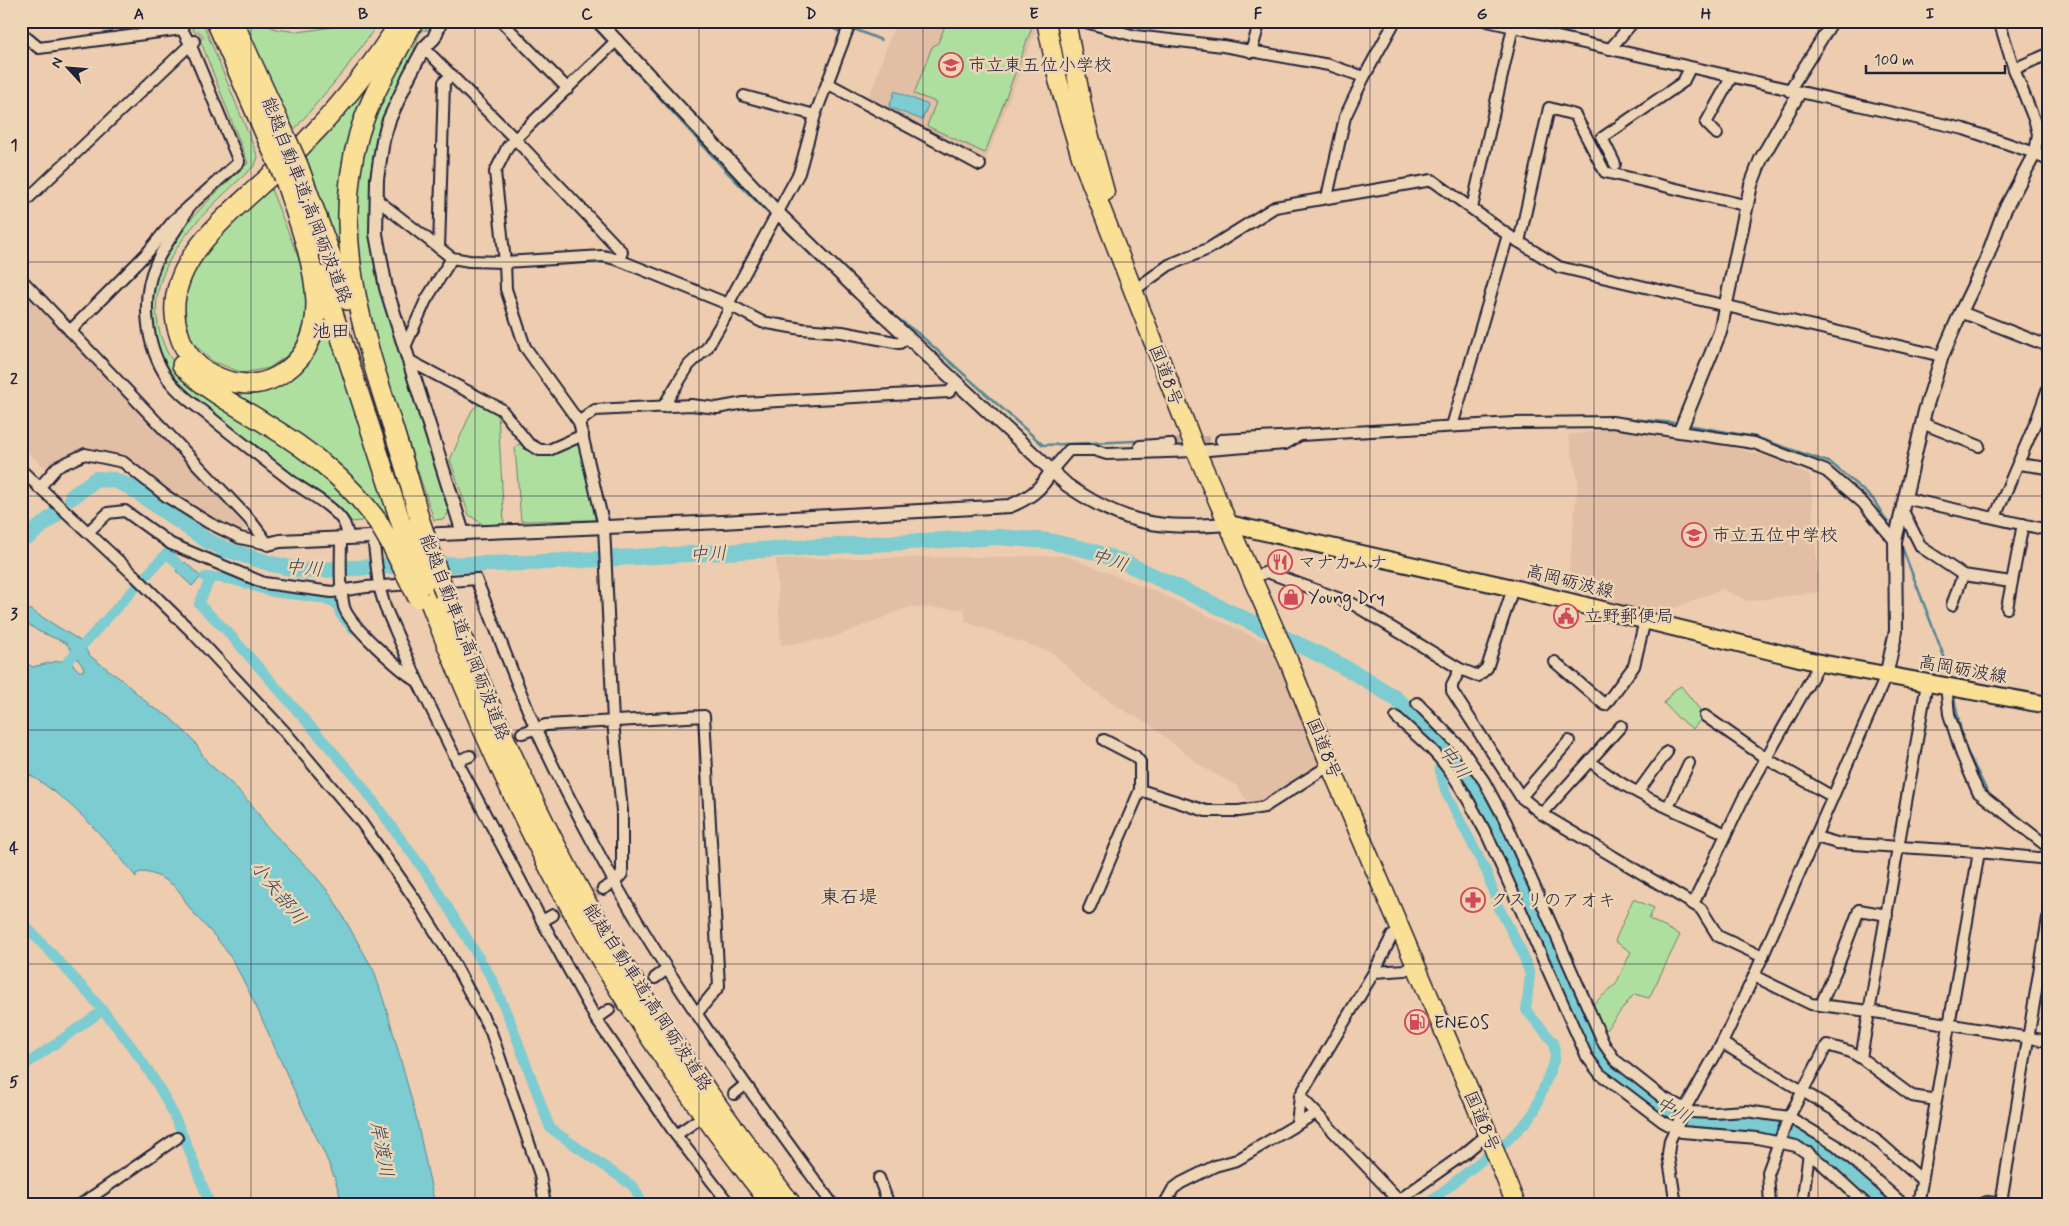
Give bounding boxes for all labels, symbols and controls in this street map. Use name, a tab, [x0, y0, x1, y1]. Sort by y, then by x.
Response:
text: A	[134, 4, 144, 25]
text: B	[358, 4, 368, 25]
text: C	[581, 4, 593, 25]
text: D	[805, 4, 817, 25]
text: E	[1029, 4, 1039, 25]
text: F	[1254, 4, 1263, 25]
text: G	[1477, 4, 1488, 25]
text: H	[1701, 4, 1712, 25]
text: I	[1926, 4, 1935, 25]
north arrow	[42, 42, 92, 92]
scale bar	[1866, 42, 2005, 74]
text: 100 m	[1874, 51, 1914, 71]
school or university icon: 市立東五位小学校	[938, 52, 964, 78]
place label: 市立東五位小学校	[968, 54, 1112, 78]
text: N	[47, 55, 67, 71]
street label: 能越自動車道;高岡砺波道路	[255, 93, 357, 307]
text: 1	[10, 135, 18, 156]
district label: 池田	[312, 319, 350, 344]
street label: 国道8号	[1142, 341, 1188, 410]
text: 2	[10, 369, 18, 390]
school or university icon: 市立五位中学校	[1681, 522, 1707, 548]
place label: 市立五位中学校	[1712, 524, 1838, 548]
street label: 能越自動車道;高岡砺波道路	[413, 530, 515, 744]
water label: 中川	[688, 541, 728, 568]
water label: 中川	[1088, 543, 1131, 578]
restaurant icon: マナカムナ	[1267, 549, 1293, 575]
place label: マナカムナ	[1298, 551, 1388, 575]
water label: 中川	[284, 554, 324, 583]
street label: 高岡砺波線	[1523, 559, 1616, 605]
shop icon: Young Dry	[1278, 584, 1304, 610]
place label: Young Dry	[1308, 586, 1385, 611]
public building icon: 立野郵便局	[1553, 603, 1579, 629]
text: 3	[10, 604, 18, 625]
place label: 立野郵便局	[1584, 605, 1674, 629]
street label: 高岡砺波線	[1916, 650, 2009, 690]
street label: 国道8号	[1300, 714, 1346, 783]
water label: 中川	[1432, 739, 1475, 785]
text: 4	[9, 838, 19, 859]
water label: 小矢部川	[244, 856, 311, 930]
district label: 東石堤	[820, 885, 878, 910]
pharmacy icon: クスリのアオキ	[1460, 887, 1486, 913]
place label: クスリのアオキ	[1490, 889, 1616, 913]
street label: 能越自動車道;高岡砺波道路	[577, 899, 717, 1096]
fuel station icon: ENEOS	[1404, 1009, 1430, 1035]
place label: ENEOS	[1434, 1011, 1489, 1035]
text: 5	[9, 1072, 19, 1093]
street label: 国道8号	[1457, 1087, 1505, 1156]
water label: 中川	[1651, 1090, 1696, 1130]
water label: 岸渡川	[364, 1119, 399, 1180]

